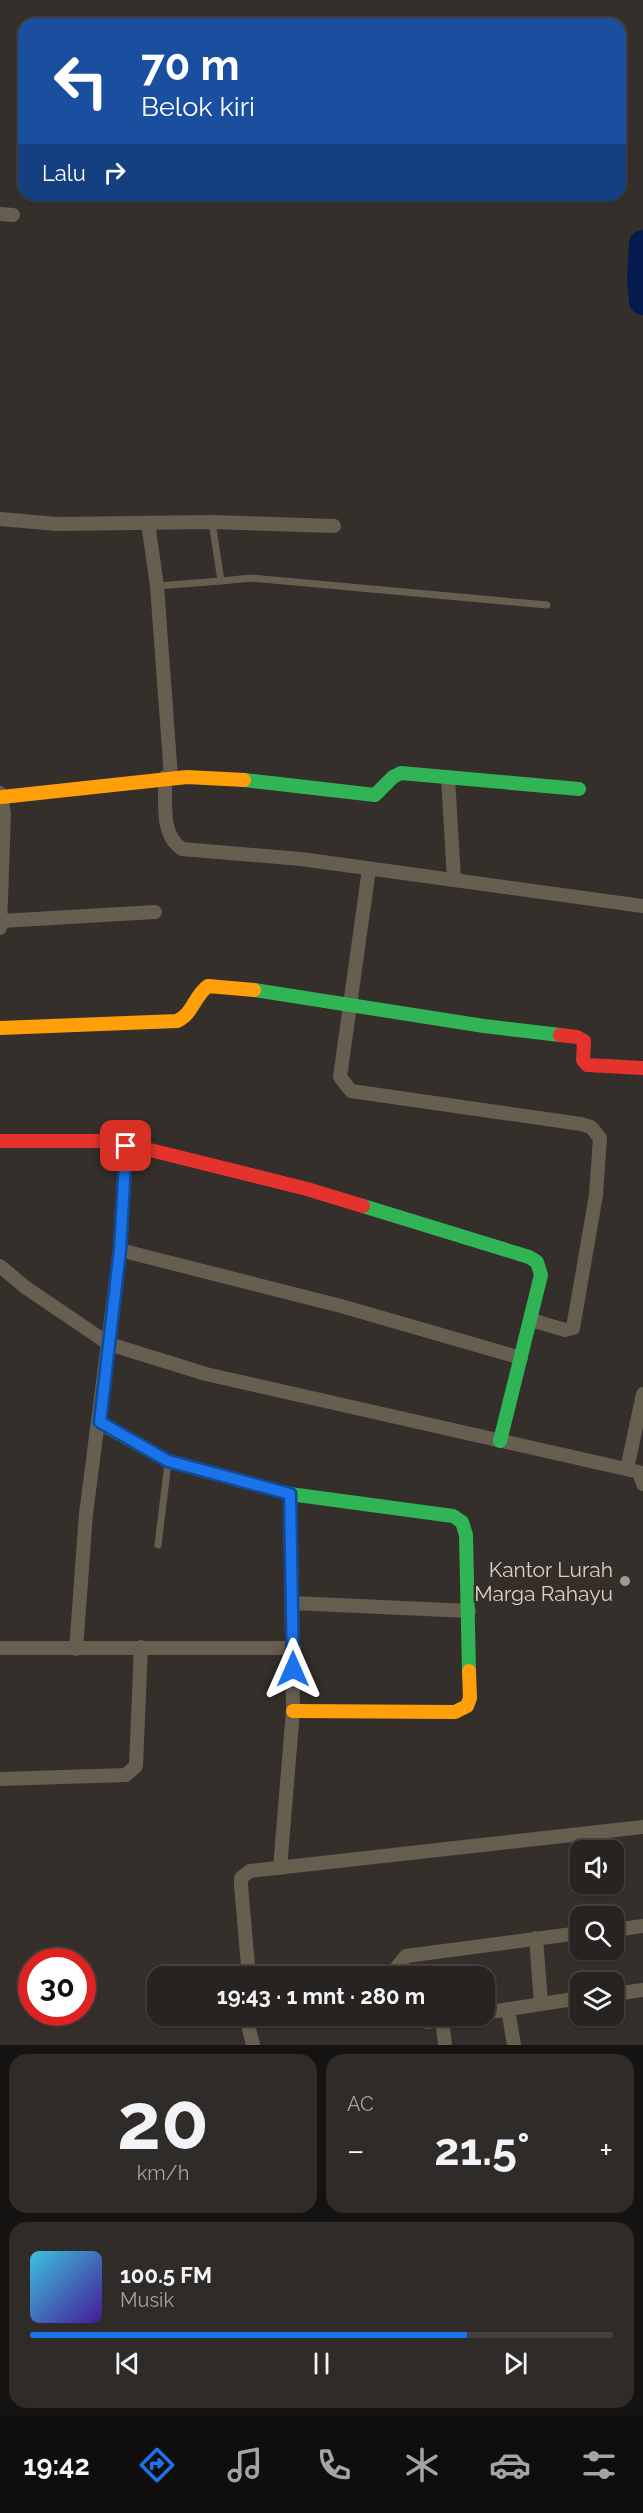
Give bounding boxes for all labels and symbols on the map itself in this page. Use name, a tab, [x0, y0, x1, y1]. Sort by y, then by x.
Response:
pin	[100, 1120, 151, 1171]
place label: Kantor Lurah Marga Rahayu	[474, 1557, 613, 1606]
marker: Kantor Lurah Marga Rahayu	[618, 1574, 632, 1588]
position arrow	[261, 1637, 325, 1701]
speed limit sign: 30	[18, 1948, 96, 2026]

